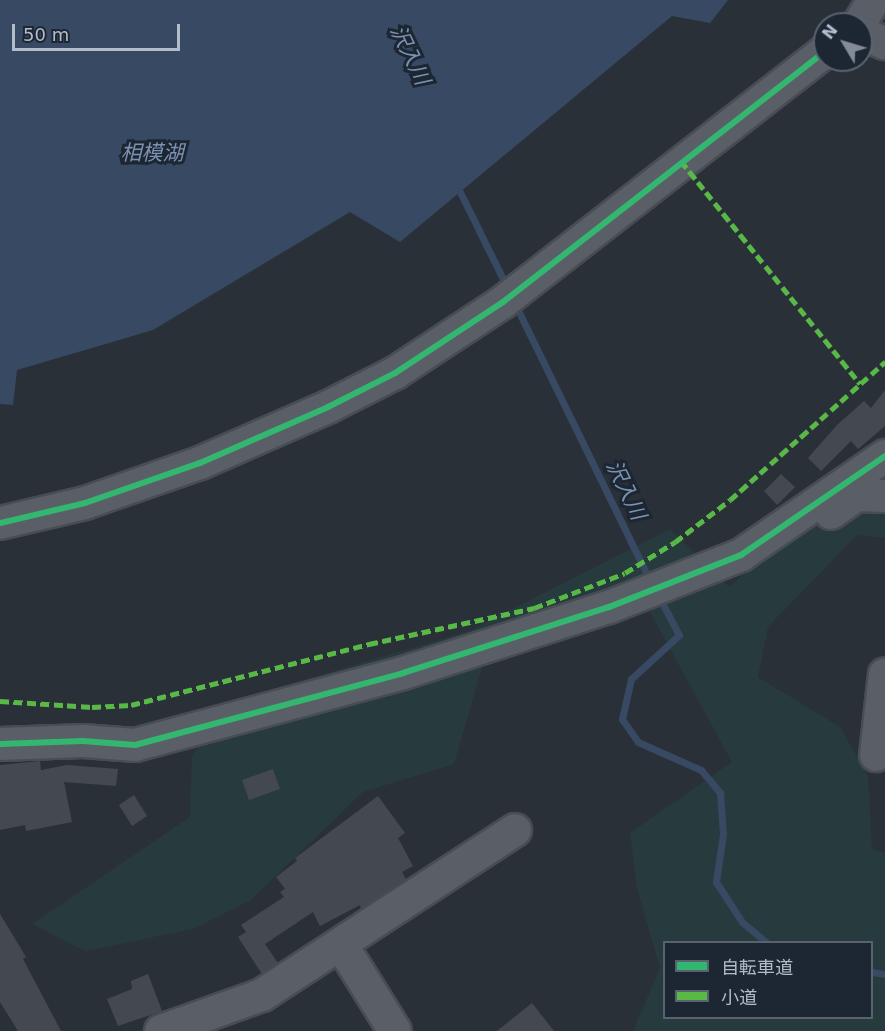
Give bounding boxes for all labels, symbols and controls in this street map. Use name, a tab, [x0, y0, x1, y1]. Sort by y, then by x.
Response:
scale bar	[15, 12, 183, 50]
north arrow	[813, 12, 873, 72]
water label: 沢入川	[385, 21, 435, 89]
text: N	[818, 21, 842, 43]
text: 50 m	[23, 24, 69, 45]
water label: 相模湖	[121, 140, 183, 166]
water label: 沢入川	[601, 456, 651, 524]
legend	[663, 941, 873, 1019]
text: 自転車道	[721, 957, 793, 978]
text: 小道	[721, 987, 757, 1008]

